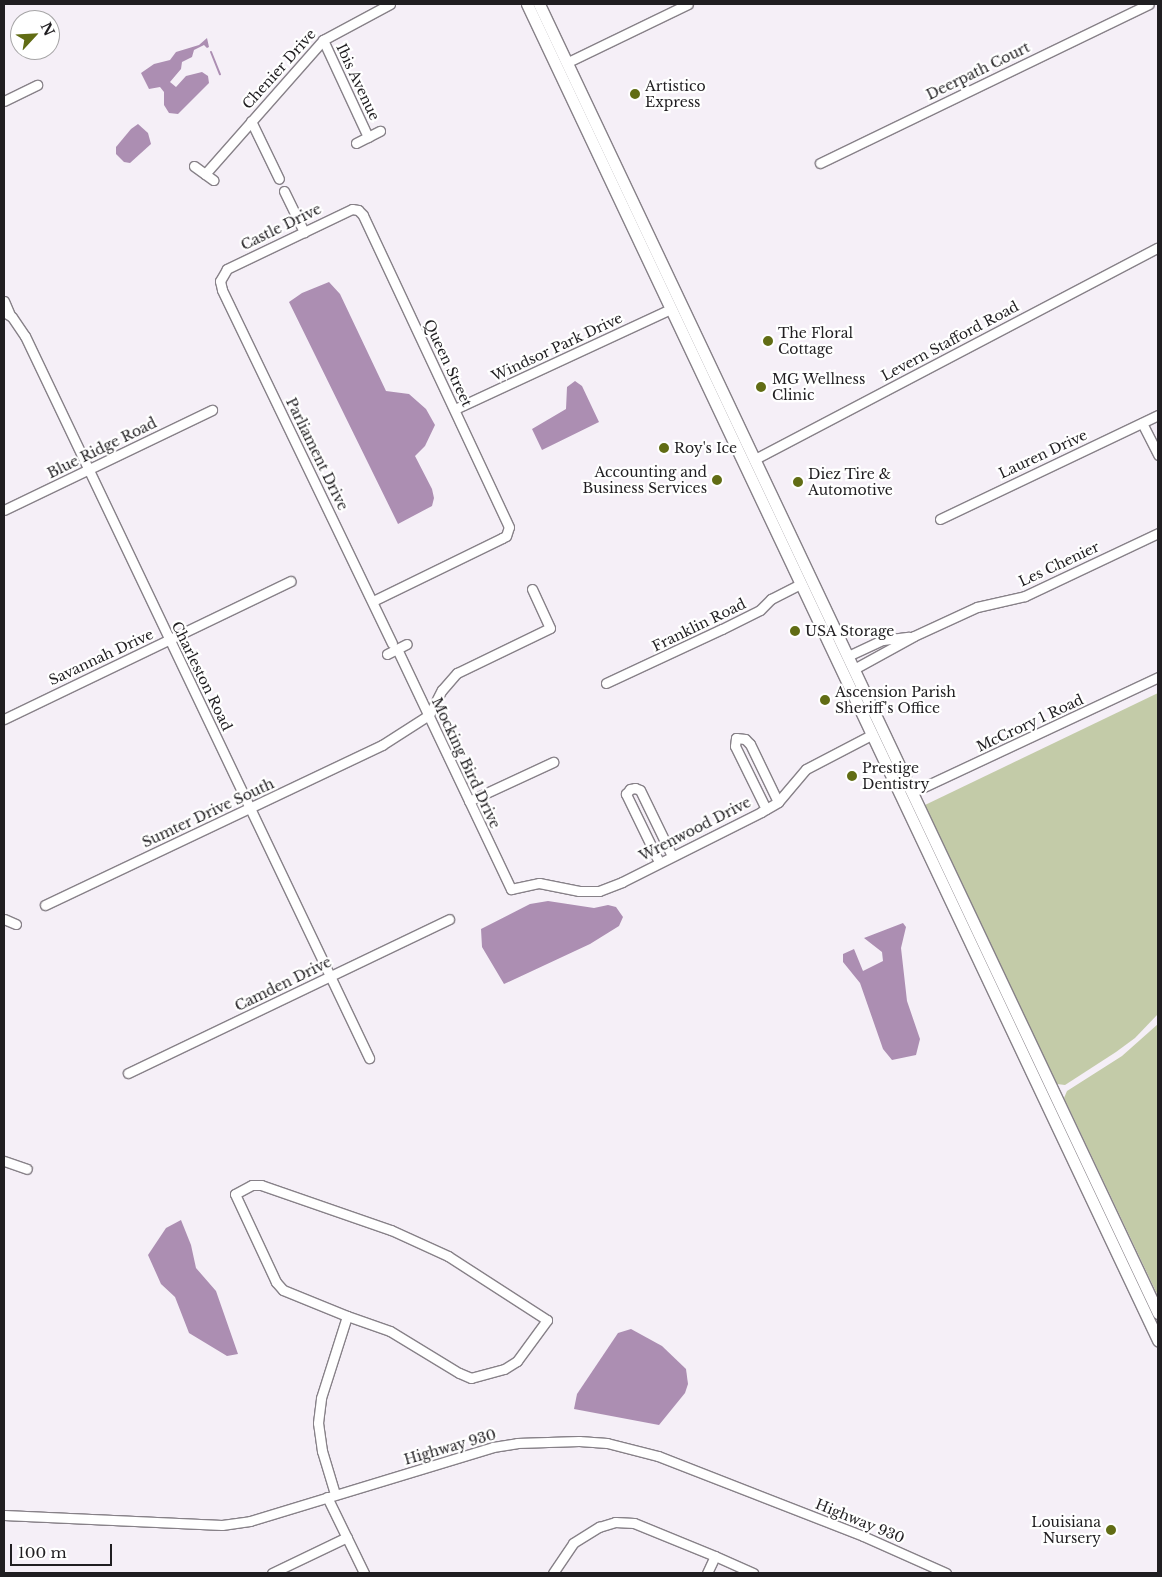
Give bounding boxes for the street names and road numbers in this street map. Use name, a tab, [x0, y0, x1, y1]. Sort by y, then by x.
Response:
street label: Chenier Drive	[239, 25, 319, 113]
street label: Deerpath Court	[924, 39, 1032, 103]
street label: Ibis Avenue	[333, 41, 383, 123]
street label: Castle Drive	[238, 200, 324, 254]
street label: Levern Stafford Road	[878, 298, 1022, 384]
street label: Windsor Park Drive	[489, 309, 625, 385]
street label: Queen Street	[420, 317, 476, 409]
street label: Parliament Drive	[282, 395, 352, 513]
street label: Blue Ridge Road	[45, 414, 159, 482]
street label: Lauren Drive	[996, 426, 1090, 482]
street label: Les Chenier	[1016, 538, 1102, 590]
street label: Franklin Road	[649, 595, 749, 655]
street label: Charleston Road	[168, 619, 236, 733]
street label: Savannah Drive	[46, 625, 156, 689]
street label: McCrory 1 Road	[974, 691, 1086, 755]
street label: Mocking Bird Drive	[428, 695, 504, 831]
street label: Sumter Drive South	[139, 775, 277, 851]
street label: Wrenwood Drive	[636, 794, 754, 864]
street label: Camden Drive	[232, 953, 334, 1015]
street label: Highway 930	[402, 1426, 498, 1468]
street label: Highway 930	[813, 1495, 907, 1547]

